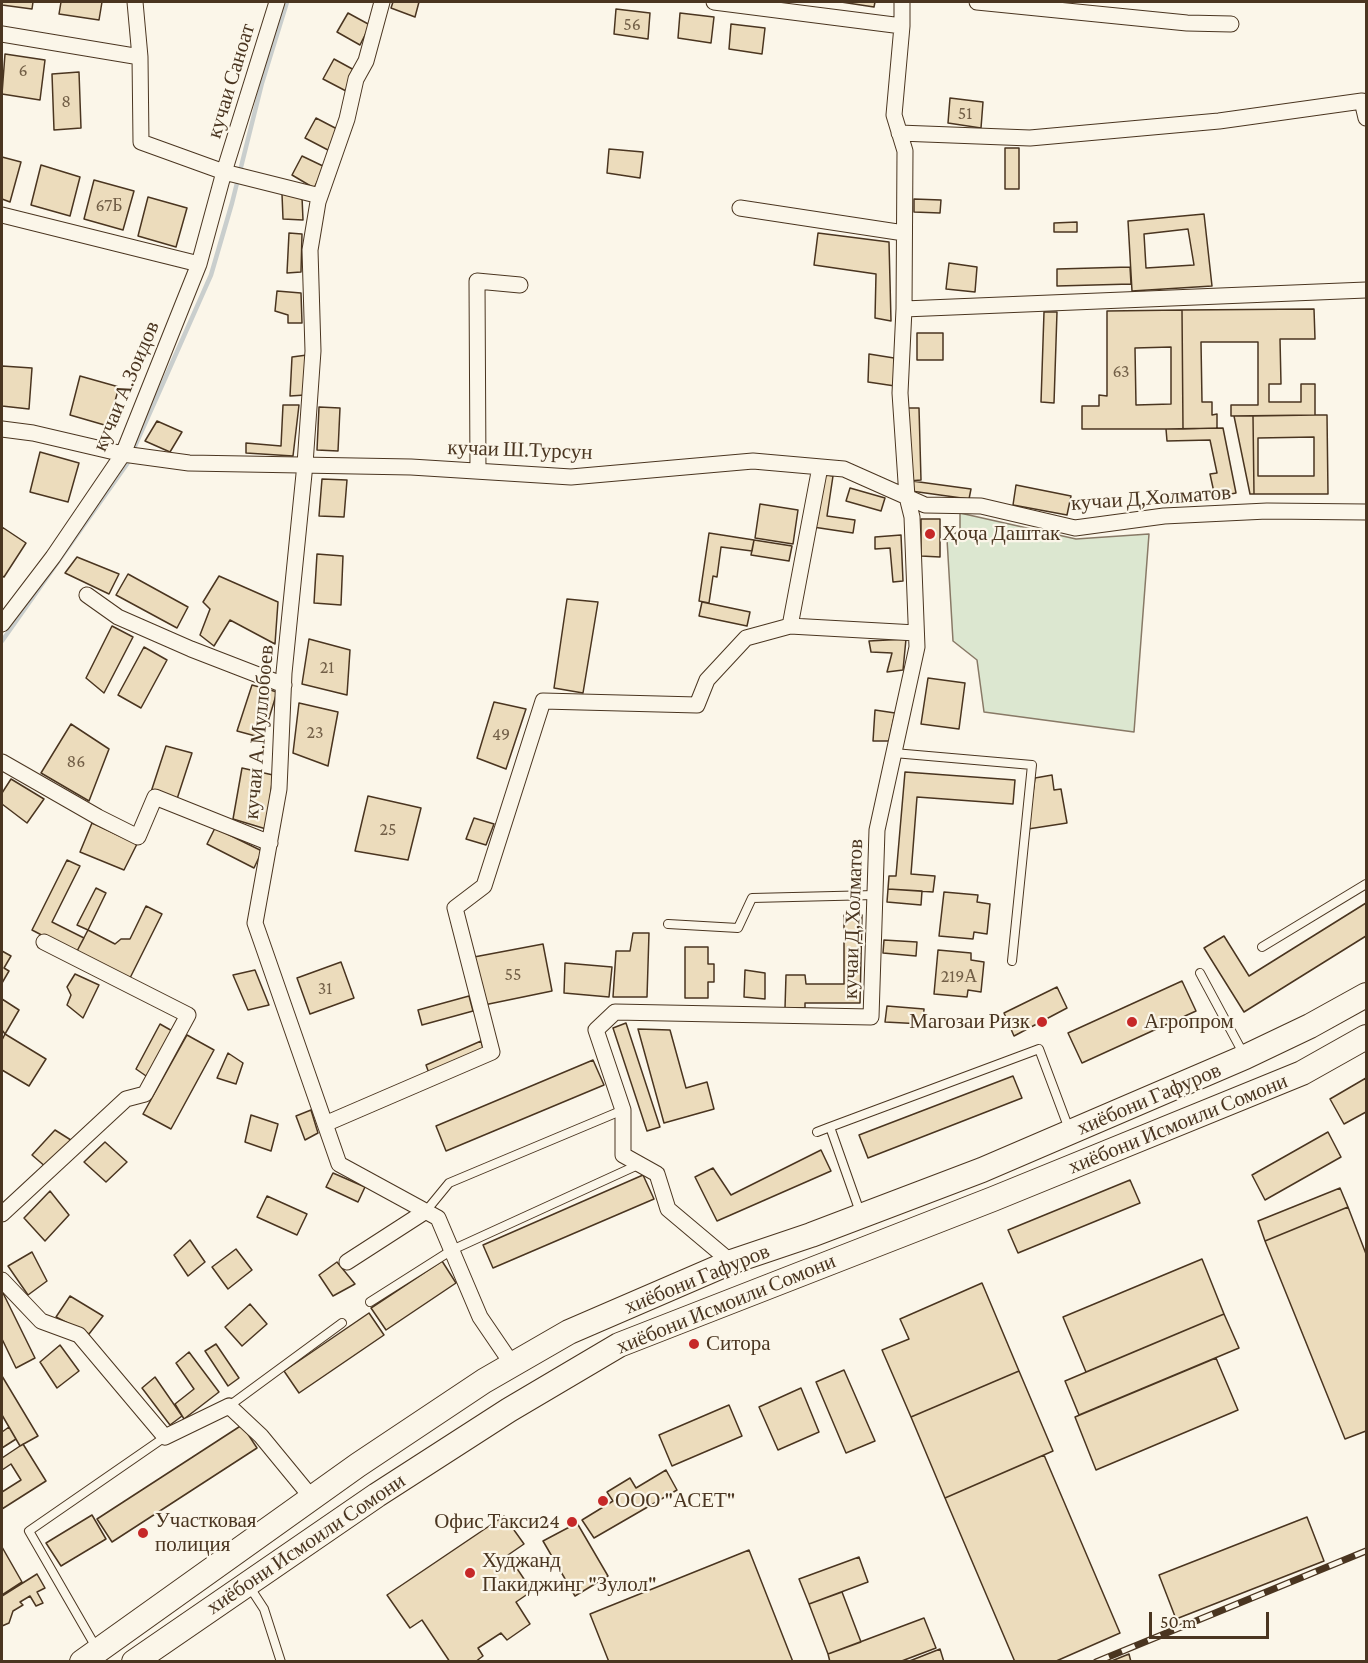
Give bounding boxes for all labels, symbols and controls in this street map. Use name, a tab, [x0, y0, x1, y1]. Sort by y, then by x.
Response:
house number: 56	[623, 13, 641, 35]
street label: кучаи Саноат	[202, 21, 260, 141]
house number: 6	[18, 59, 28, 81]
house number: 8	[61, 90, 71, 112]
house number: 51	[958, 102, 972, 124]
house number: 67Б	[95, 194, 123, 216]
street label: кучаи А.Зоидов	[87, 317, 165, 455]
house number: 63	[1112, 360, 1130, 382]
street label: кучаи Ш.Турсун	[447, 435, 593, 465]
street label: кучаи Д,Холматов	[1070, 480, 1232, 516]
place label: Ҳоҷа Даштак	[942, 521, 1060, 547]
marker: Ҳоҷа Даштак	[923, 527, 937, 541]
street label: кучаи А.Муллобоев	[239, 644, 279, 820]
house number: 21	[320, 656, 334, 678]
house number: 23	[306, 721, 324, 743]
house number: 49	[492, 723, 510, 745]
house number: 86	[67, 750, 85, 772]
house number: 25	[379, 818, 397, 840]
street label: кучаи Д,Холматов	[838, 838, 868, 1000]
house number: 55	[505, 963, 521, 985]
house number: 219А	[941, 965, 977, 987]
house number: 31	[318, 977, 332, 999]
place label: Магозаи Ризк	[909, 1009, 1030, 1035]
place label: Агропром	[1144, 1009, 1234, 1035]
marker: Магозаи Ризк	[1035, 1015, 1049, 1029]
marker: Агропром	[1125, 1015, 1139, 1029]
street label: хиёбони Гафуров	[1073, 1057, 1225, 1141]
street label: хиёбони Исмоили Сомони	[1065, 1068, 1291, 1180]
street label: хиёбони Гафуров	[621, 1238, 773, 1320]
street label: хиёбони Исмоили Сомони	[613, 1248, 839, 1360]
place label: Ситора	[706, 1331, 770, 1357]
marker: Ситора	[687, 1337, 701, 1351]
street label: хиёбони Исмоили Сомони	[202, 1468, 410, 1620]
place label: ООО "АСЕТ"	[615, 1488, 735, 1514]
marker: ООО "АСЕТ"	[596, 1494, 610, 1508]
place label: Участковая полиция	[155, 1508, 257, 1558]
place label: Офис Такси24	[434, 1509, 560, 1535]
marker: Офис Такси24	[565, 1515, 579, 1529]
marker: Участковая полиция	[136, 1526, 150, 1540]
place label: Худжанд Пакиджинг "Зулол"	[482, 1548, 657, 1598]
marker: Худжанд Пакиджинг "Зулол"	[463, 1566, 477, 1580]
scale bar	[1152, 1600, 1272, 1638]
text: 50 m	[1160, 1612, 1197, 1632]

